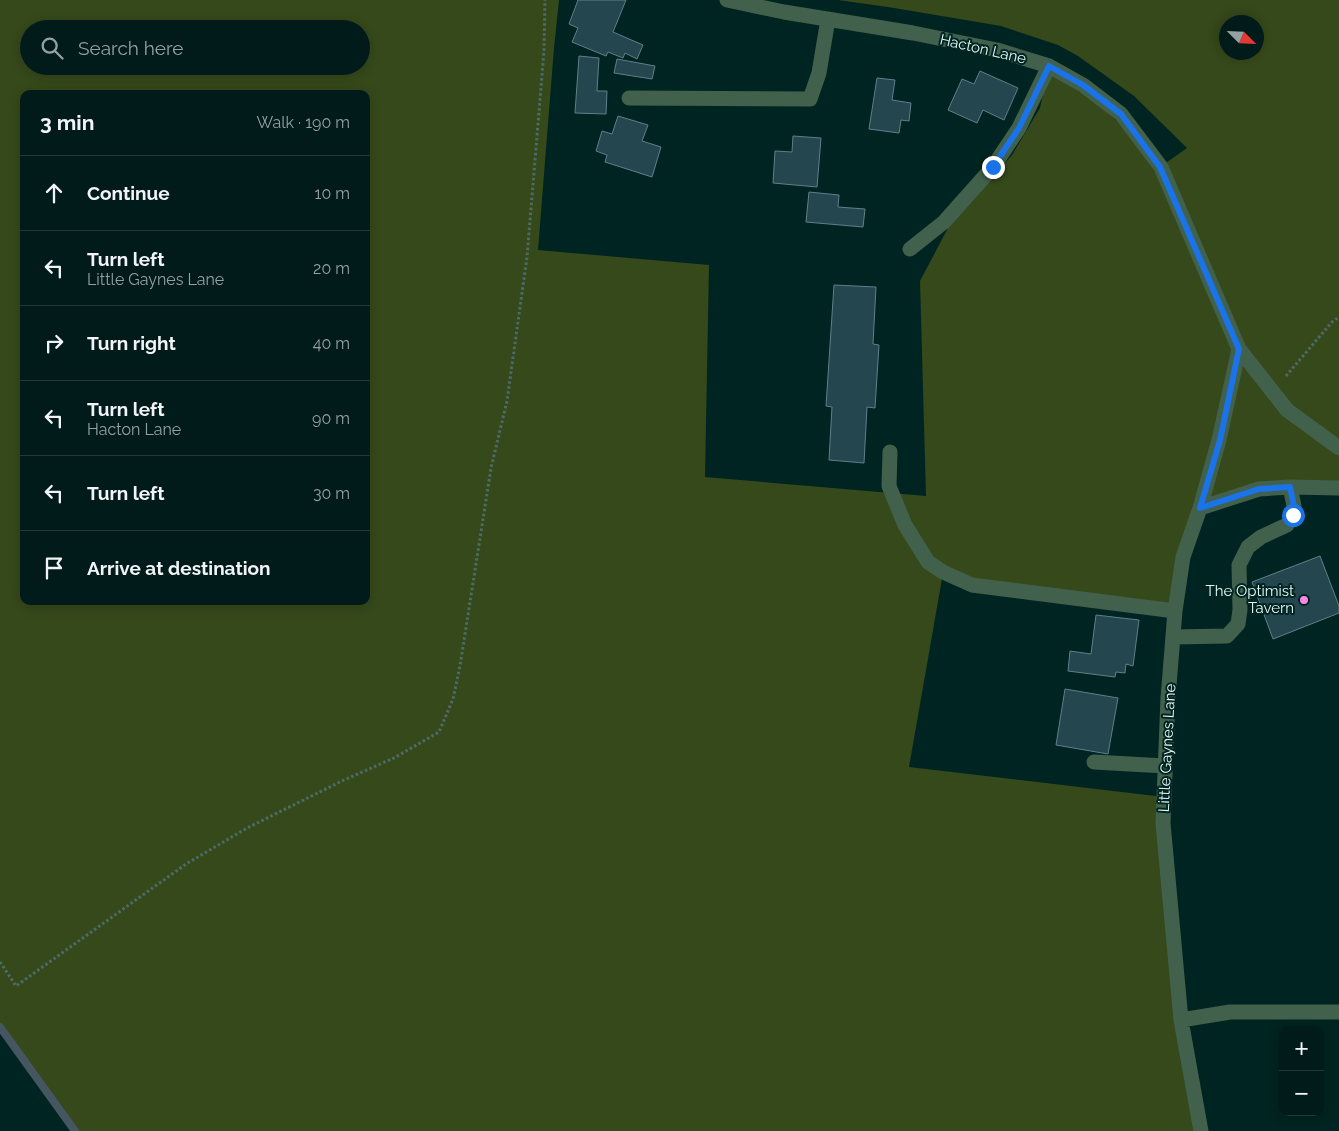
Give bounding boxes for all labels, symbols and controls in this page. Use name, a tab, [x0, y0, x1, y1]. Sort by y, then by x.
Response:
north arrow	[1219, 15, 1264, 60]
search box	[20, 20, 370, 75]
street label: Hacton Lane	[938, 30, 1028, 68]
icon: search	[38, 34, 66, 62]
text: Search here	[78, 37, 184, 59]
text: 3 min	[40, 110, 94, 135]
text: Walk · 190 m	[257, 113, 350, 132]
route end	[982, 156, 1005, 179]
icon: ahead	[40, 179, 68, 207]
text: Continue	[87, 182, 170, 204]
text: 10 m	[315, 184, 350, 203]
text: Turn left	[87, 248, 164, 270]
icon: left	[40, 254, 68, 282]
text: 20 m	[313, 259, 350, 278]
text: Little Gaynes Lane	[87, 270, 224, 289]
icon: right	[40, 329, 68, 357]
text: Turn right	[87, 332, 176, 354]
text: 40 m	[313, 334, 350, 353]
text: Turn left	[87, 398, 164, 420]
icon: left	[40, 404, 68, 432]
text: 90 m	[312, 409, 350, 428]
text: Hacton Lane	[87, 420, 181, 439]
icon: left	[40, 479, 68, 507]
text: Turn left	[87, 482, 164, 504]
text: 30 m	[313, 484, 350, 503]
route start	[1282, 504, 1305, 527]
icon: arrive	[40, 554, 68, 582]
text: Arrive at destination	[87, 557, 271, 579]
place label: The Optimist Tavern	[1206, 582, 1294, 617]
marker: The Optimist Tavern	[1298, 594, 1310, 606]
street label: Little Gaynes Lane	[1155, 683, 1179, 813]
map controls	[1279, 1026, 1324, 1116]
button: +	[1279, 1026, 1324, 1071]
button: −	[1279, 1071, 1324, 1116]

